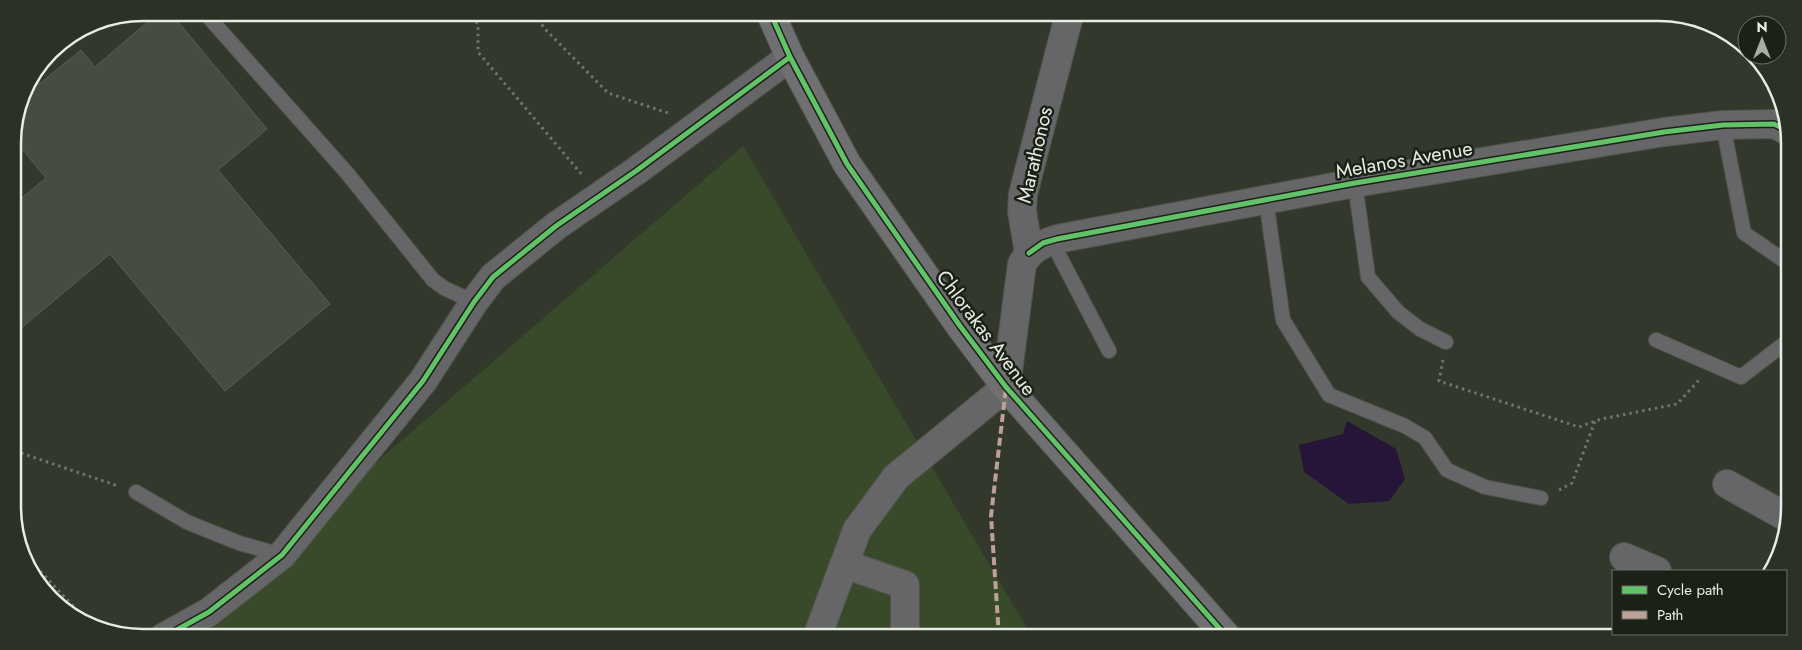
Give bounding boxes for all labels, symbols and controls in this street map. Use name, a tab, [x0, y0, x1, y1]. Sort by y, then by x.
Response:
north arrow	[1737, 15, 1787, 65]
text: N	[1756, 17, 1768, 37]
street label: Marathonos	[1010, 104, 1060, 206]
street label: Melanos Avenue	[1333, 134, 1475, 186]
street label: Chlorakas Avenue	[929, 264, 1043, 402]
legend	[1612, 570, 1787, 635]
text: Cycle path	[1657, 579, 1724, 601]
text: Path	[1657, 604, 1683, 626]

